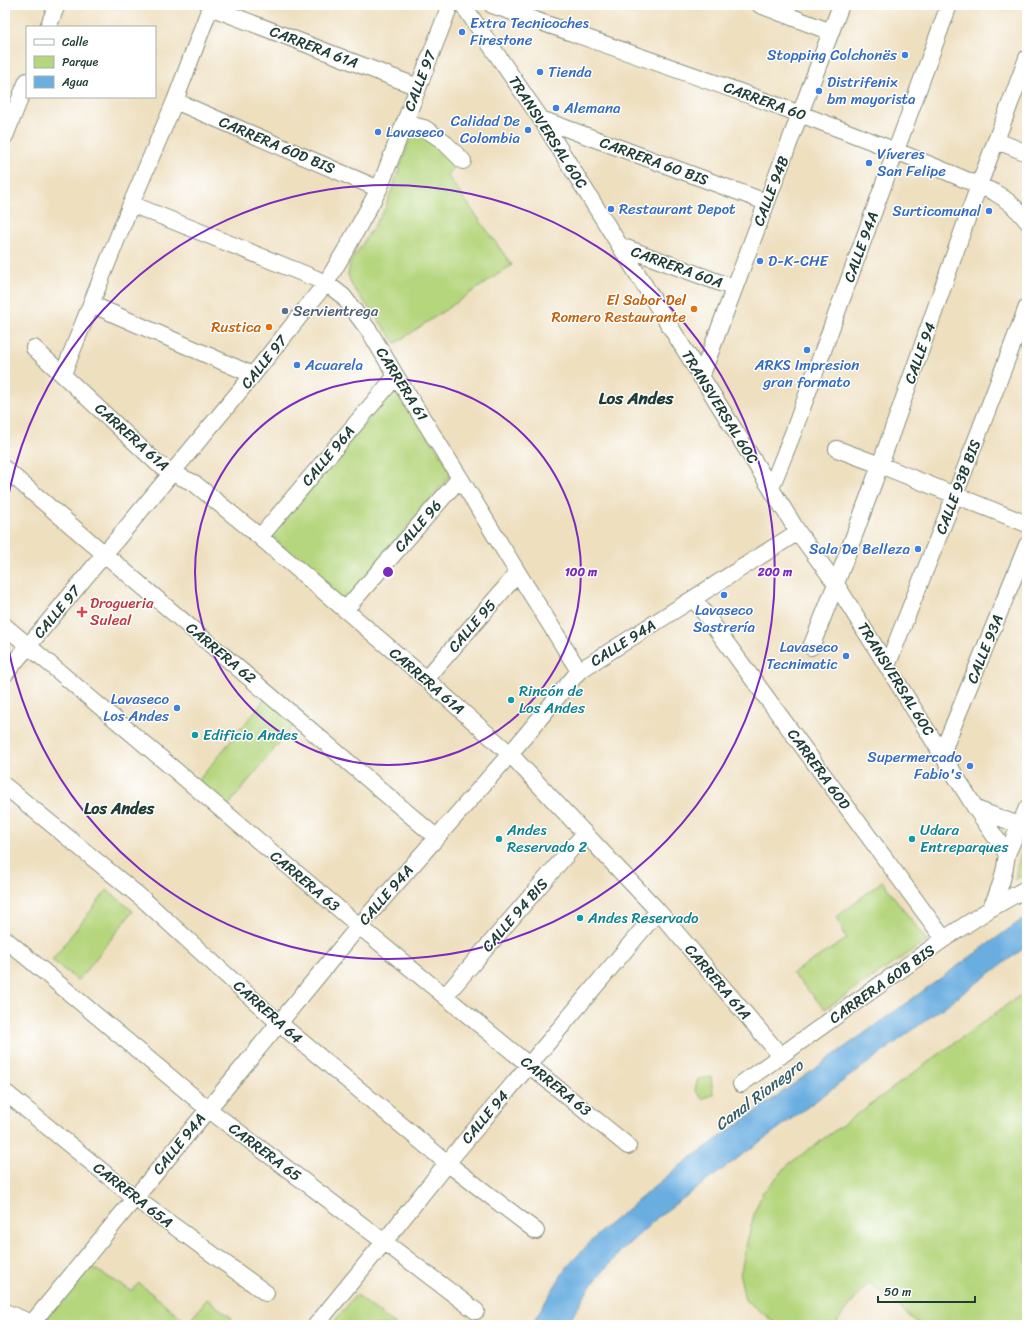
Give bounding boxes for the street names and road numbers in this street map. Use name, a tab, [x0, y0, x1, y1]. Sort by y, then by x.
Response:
street label: CARRERA 61A	[266, 18, 362, 76]
street label: CALLE 97	[397, 46, 444, 115]
street label: TRANSVERSAL 60C	[502, 70, 594, 194]
street label: CARRERA 60	[720, 74, 810, 128]
street label: CARRERA 60D BIS	[215, 109, 340, 181]
street label: CARRERA 60 BIS	[596, 129, 712, 193]
street label: CALLE 94B	[746, 152, 796, 230]
street label: CALLE 94A	[836, 208, 886, 286]
street label: CARRERA 60A	[627, 238, 727, 296]
street label: CALLE 94	[897, 319, 943, 387]
street label: CALLE 97	[234, 328, 295, 395]
street label: CARRERA 61	[369, 342, 435, 426]
street label: TRANSVERSAL 60C	[674, 345, 766, 469]
street label: CARRERA 61A	[89, 396, 175, 478]
street label: CALLE 96A	[295, 420, 361, 492]
street label: CALLE 93B BIS	[928, 436, 988, 538]
street label: CALLE 96	[388, 494, 448, 558]
street label: CALLE 97	[27, 578, 88, 645]
street label: CALLE 95	[441, 593, 503, 659]
street label: CALLE 93A	[959, 611, 1011, 687]
street label: CALLE 94A	[585, 612, 661, 674]
street label: CARRERA 62	[180, 616, 262, 691]
street label: TRANSVERSAL 60C	[850, 617, 942, 741]
street label: CARRERA 61A	[383, 641, 471, 721]
street label: CARRERA 60D	[780, 723, 858, 815]
street label: CARRERA 63	[264, 844, 346, 918]
street label: CALLE 94A	[352, 859, 420, 931]
street label: CALLE 94 BIS	[475, 872, 555, 958]
street label: CARRERA 60B BIS	[823, 937, 941, 1030]
street label: CARRERA 61A	[678, 938, 758, 1026]
street label: CARRERA 64	[227, 973, 309, 1051]
street label: CARRERA 63	[515, 1049, 597, 1123]
street label: CALLE 94	[455, 1084, 515, 1150]
street label: CALLE 94A	[146, 1107, 212, 1181]
street label: CARRERA 65	[223, 1116, 307, 1188]
street label: CARRERA 65A	[87, 1155, 179, 1235]

